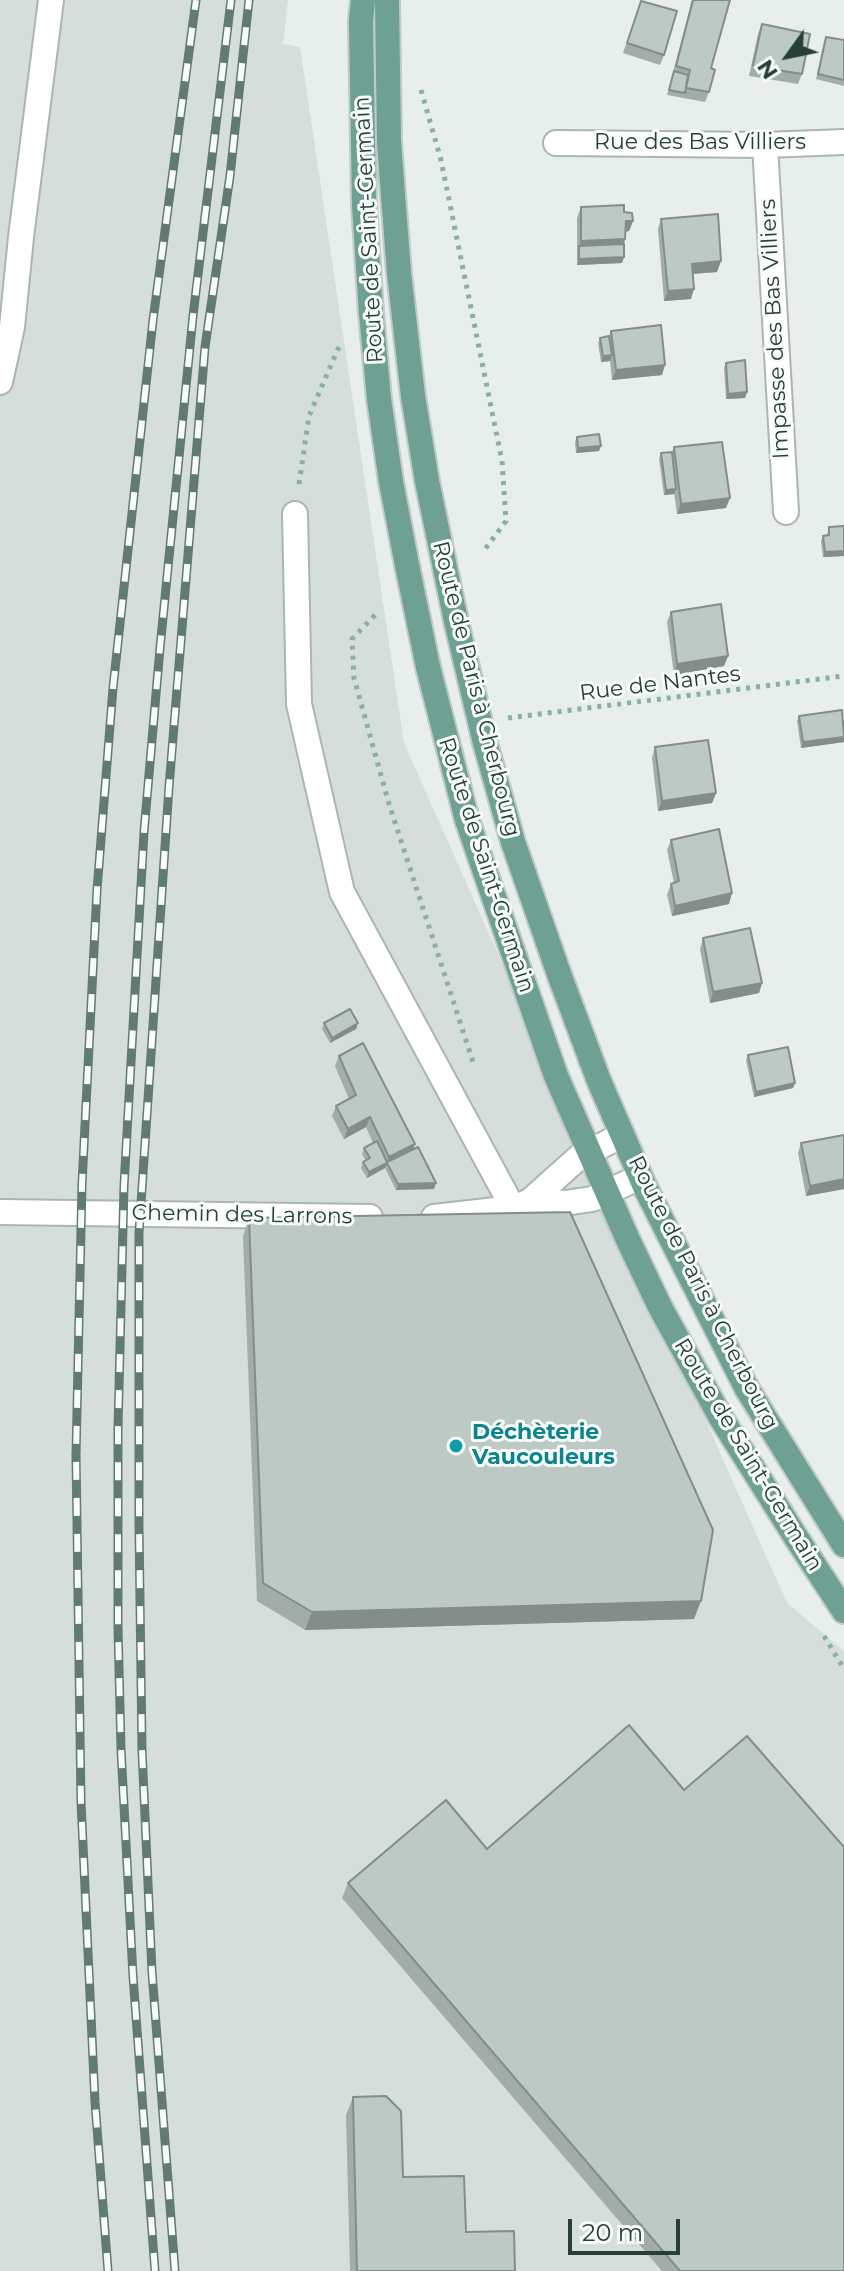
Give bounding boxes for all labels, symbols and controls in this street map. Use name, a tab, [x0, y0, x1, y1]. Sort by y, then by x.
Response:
north arrow	[748, 16, 828, 96]
text: N	[751, 55, 784, 84]
street label: Route de Saint-Germain	[349, 96, 389, 364]
street label: Rue des Bas Villiers	[594, 130, 806, 156]
street label: Impasse des Bas Villiers	[755, 198, 795, 460]
street label: Route de Paris à Cherbourg	[426, 538, 526, 840]
street label: Rue de Nantes	[578, 661, 742, 707]
street label: Route de Saint-Germain	[432, 734, 540, 996]
street label: Route de Paris à Cherbourg	[622, 1152, 784, 1434]
street label: Chemin des Larrons	[131, 1200, 353, 1230]
street label: Route de Saint-Germain	[668, 1334, 828, 1576]
place label: Déchèterie Vaucouleurs	[472, 1420, 615, 1472]
marker: Déchèterie Vaucouleurs	[447, 1437, 465, 1455]
scale bar	[572, 2203, 684, 2253]
text: 20 m	[582, 2218, 643, 2247]

